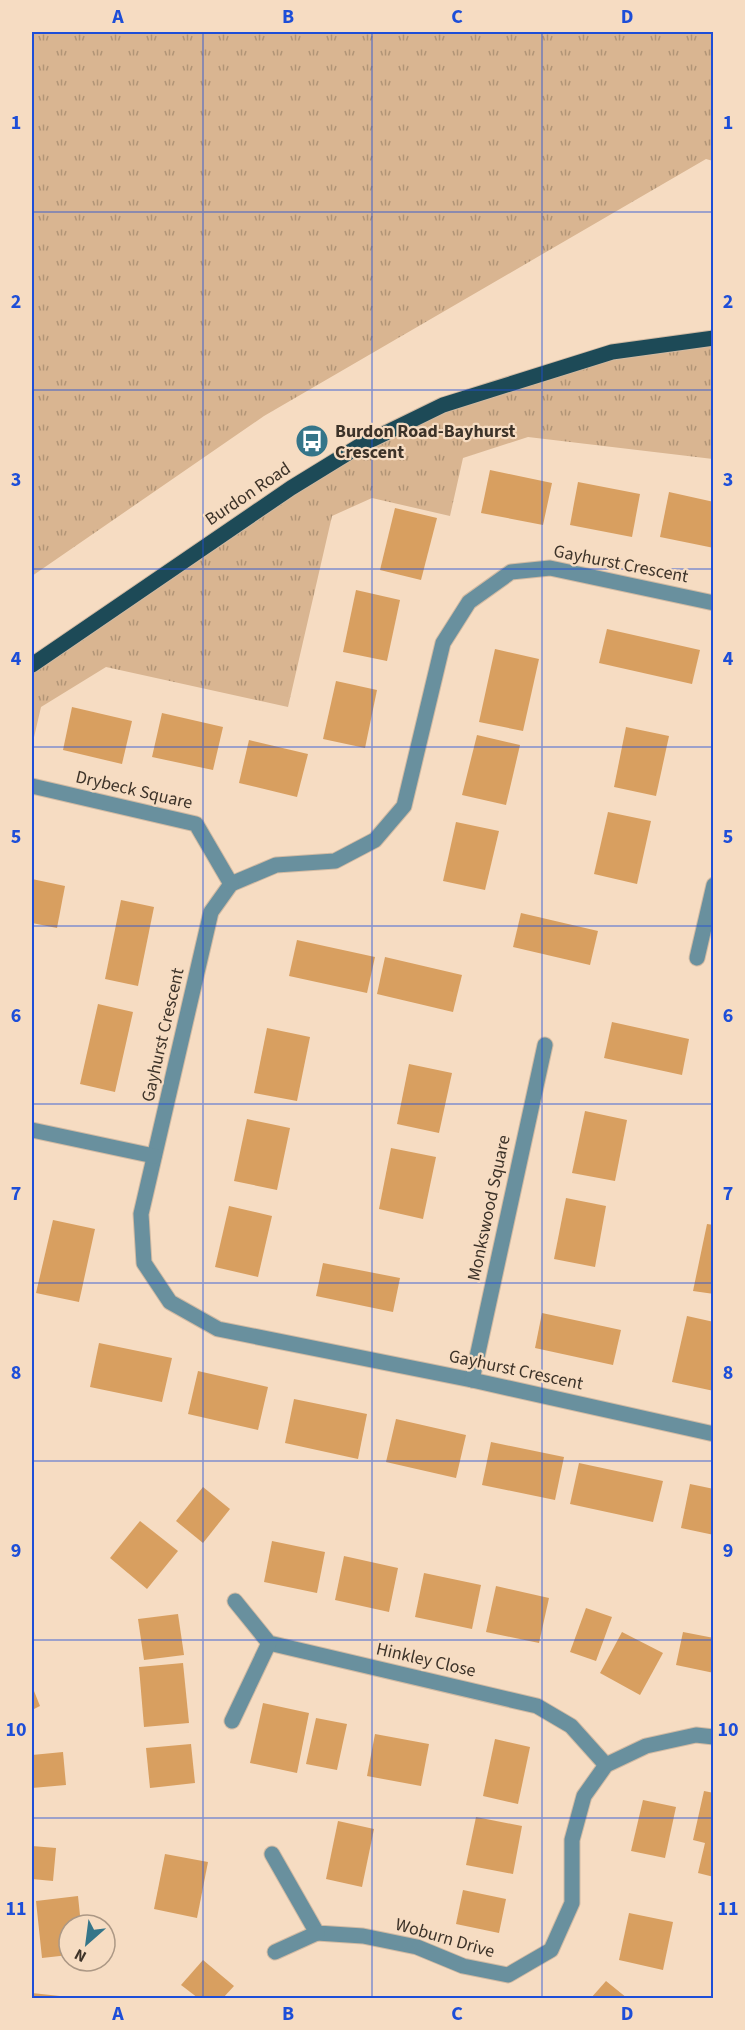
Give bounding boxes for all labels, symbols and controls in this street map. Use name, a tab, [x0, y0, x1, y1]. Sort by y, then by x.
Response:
text: A	[111, 3, 124, 31]
text: B	[282, 3, 294, 31]
text: C	[451, 3, 463, 31]
text: D	[621, 3, 633, 31]
text: 1	[11, 109, 21, 137]
text: 1	[723, 109, 733, 137]
text: 2	[11, 288, 21, 316]
text: 2	[723, 288, 733, 316]
place label: Burdon Road-Bayhurst Crescent	[335, 419, 516, 465]
bus stop icon: Burdon Road-Bayhurst Crescent	[294, 423, 330, 459]
street label: Burdon Road	[200, 456, 296, 532]
text: 3	[11, 466, 21, 494]
text: 3	[723, 466, 733, 494]
street label: Gayhurst Crescent	[552, 539, 690, 589]
text: 4	[11, 645, 22, 673]
text: 4	[723, 645, 734, 673]
street label: Drybeck Square	[73, 764, 195, 816]
text: 5	[11, 823, 21, 851]
text: 5	[723, 823, 733, 851]
street label: Gayhurst Crescent	[135, 966, 191, 1104]
text: 6	[11, 1002, 21, 1030]
text: 6	[723, 1002, 733, 1030]
street label: Monkswood Square	[461, 1133, 517, 1283]
text: 7	[11, 1180, 21, 1208]
text: 7	[723, 1180, 733, 1208]
street label: Gayhurst Crescent	[447, 1344, 585, 1396]
text: 8	[11, 1359, 21, 1387]
text: 8	[723, 1359, 733, 1387]
text: 9	[11, 1537, 21, 1565]
text: 9	[723, 1537, 733, 1565]
street label: Hinkley Close	[374, 1636, 478, 1684]
text: 10	[5, 1716, 27, 1744]
text: 10	[717, 1716, 739, 1744]
text: 11	[5, 1895, 27, 1923]
text: 11	[717, 1895, 739, 1923]
street label: Woburn Drive	[392, 1912, 498, 1964]
north arrow	[57, 1913, 117, 1973]
text: N	[71, 1943, 90, 1968]
text: A	[111, 2000, 124, 2028]
text: B	[282, 2000, 294, 2028]
text: C	[451, 2000, 463, 2028]
text: D	[621, 2000, 633, 2028]

